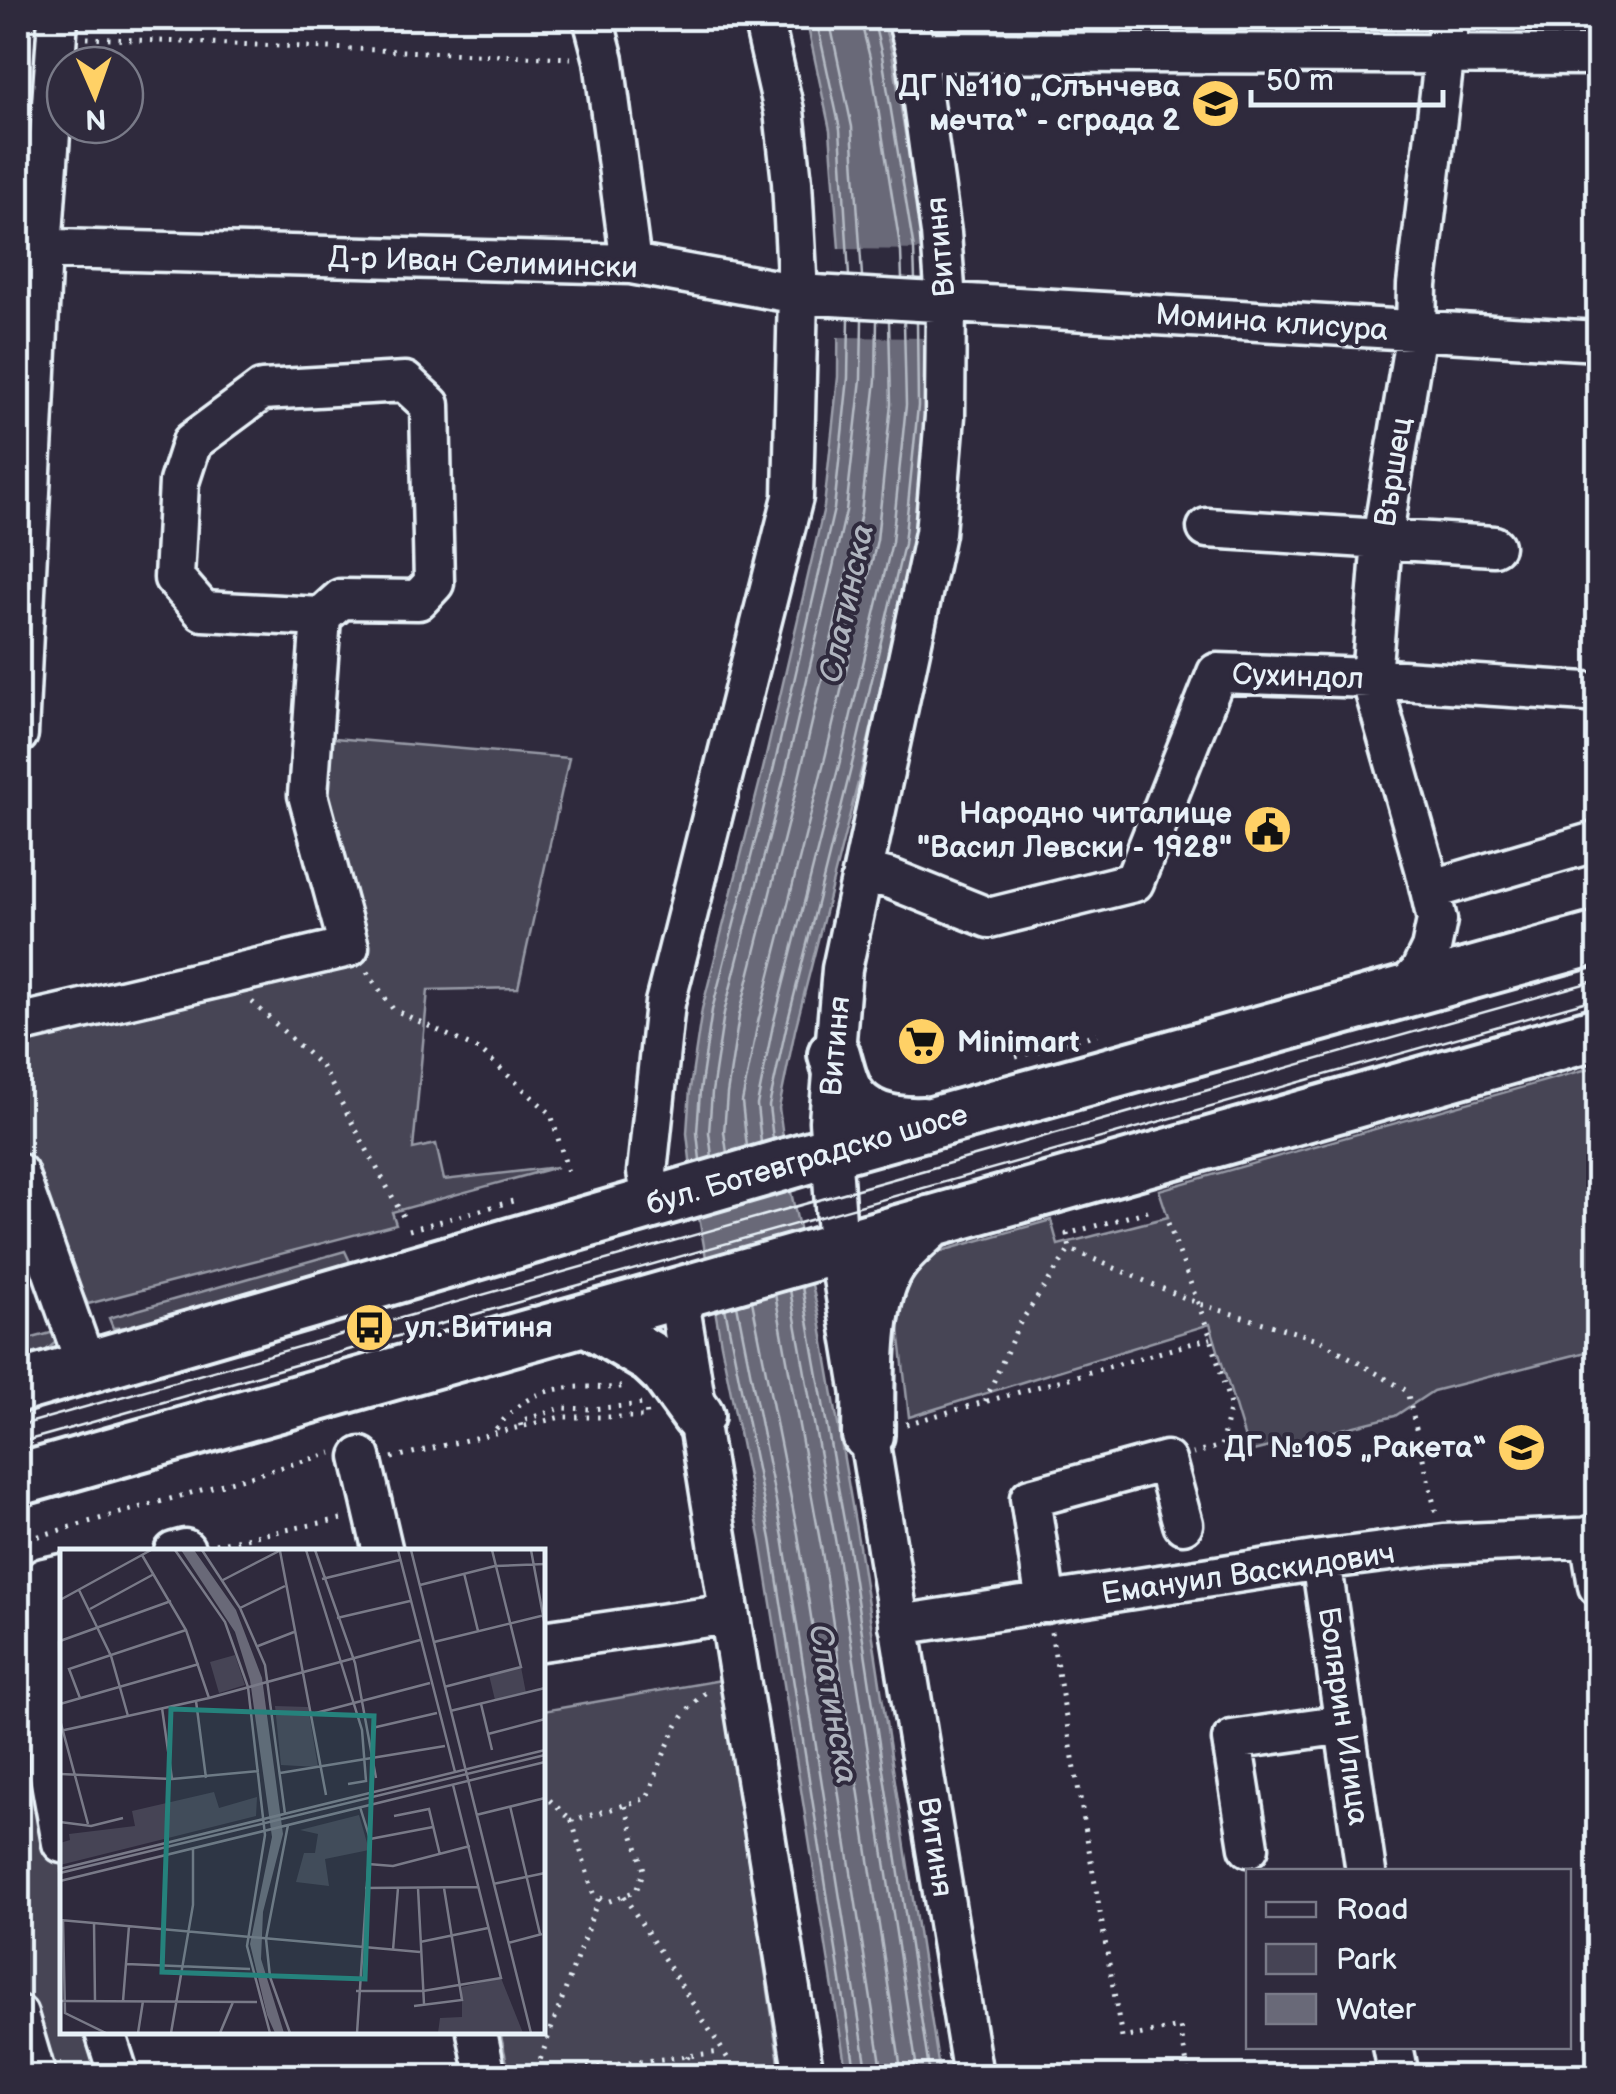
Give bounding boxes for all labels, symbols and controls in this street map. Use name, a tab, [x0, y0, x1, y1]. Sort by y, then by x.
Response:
north arrow	[45, 45, 145, 145]
scale bar	[1251, 45, 1444, 107]
text: 50 m	[1266, 63, 1334, 99]
place label: ДГ №110 „Слънчева мечта“ - сграда 2	[899, 69, 1181, 139]
school or university icon: ДГ №110 „Слънчева мечта“ - сграда 2	[1189, 77, 1241, 129]
text: N	[85, 102, 107, 135]
street label: Витиня	[919, 195, 963, 298]
street label: Д-р Иван Селимински	[328, 240, 638, 286]
street label: Момина клисура	[1154, 297, 1390, 349]
street label: Вършец	[1368, 415, 1420, 529]
water label: Слатинска	[812, 520, 883, 686]
street label: Сухиндол	[1231, 657, 1365, 697]
place label: Народно читалище "Васил Левски - 1928"	[917, 796, 1232, 866]
public building icon: Народно читалище "Васил Левски - 1928"	[1241, 804, 1293, 856]
street label: Витиня	[814, 995, 858, 1098]
supermarket icon: Minimart	[896, 1016, 948, 1068]
place label: Minimart	[957, 1025, 1080, 1061]
street label: бул. Ботевградско шосе	[643, 1097, 972, 1223]
bus stop icon: ул. Витиня	[344, 1301, 396, 1353]
place label: ул. Витиня	[405, 1310, 553, 1346]
school or university icon: ДГ №105 „Ракета“	[1496, 1421, 1548, 1473]
place label: ДГ №105 „Ракета“	[1224, 1430, 1487, 1466]
street label: Емануил Васкидович	[1099, 1536, 1397, 1612]
inset map	[60, 1549, 545, 2034]
street label: Болярин Илица	[1310, 1605, 1376, 1828]
water label: Слатинска	[799, 1621, 866, 1787]
street label: Витиня	[909, 1795, 961, 1899]
legend	[1246, 1869, 1571, 2049]
text: Road	[1336, 1892, 1409, 1928]
text: Park	[1336, 1942, 1396, 1978]
text: Water	[1336, 1992, 1417, 2028]

